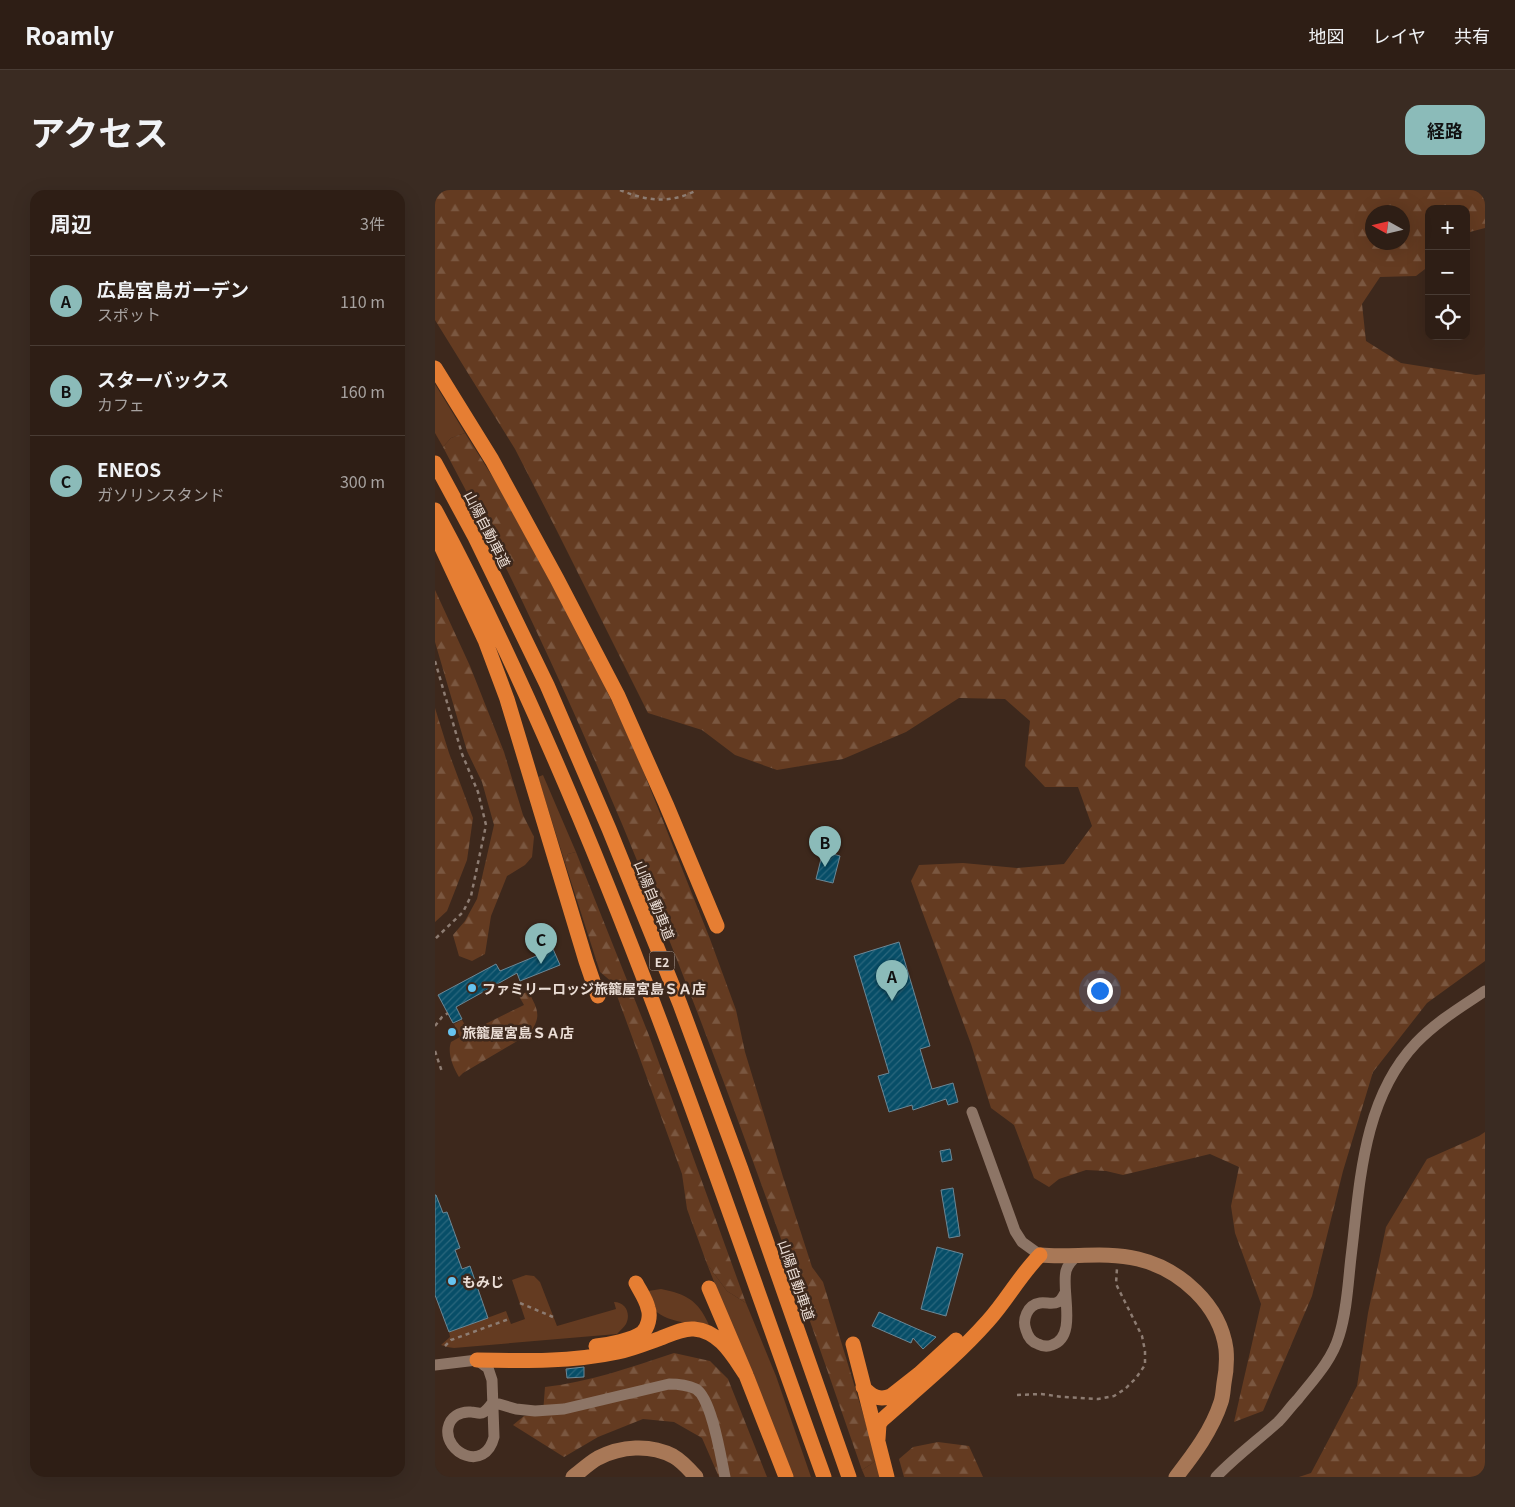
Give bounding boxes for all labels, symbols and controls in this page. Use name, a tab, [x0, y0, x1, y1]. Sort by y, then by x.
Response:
text: Roamly	[25, 17, 114, 52]
text: 地図	[1309, 22, 1345, 48]
text: レイヤ	[1373, 22, 1426, 48]
text: 共有	[1454, 22, 1490, 48]
text: アクセス	[30, 105, 168, 156]
button: 経路	[1405, 105, 1485, 155]
north arrow	[1365, 205, 1410, 250]
map controls	[1425, 205, 1470, 340]
button: +	[1425, 205, 1470, 250]
text: 周辺	[50, 208, 92, 238]
text: 3件	[360, 211, 385, 235]
button: −	[1425, 250, 1470, 295]
text: 広島宮島ガーデン	[97, 275, 249, 302]
text: A	[61, 289, 71, 313]
text: 110 m	[340, 289, 385, 313]
button: locate	[1425, 295, 1470, 340]
text: スポット	[97, 302, 161, 326]
text: スターバックス	[97, 365, 229, 392]
text: B	[61, 379, 71, 403]
text: 160 m	[340, 379, 385, 403]
text: カフェ	[97, 392, 145, 416]
text: ENEOS	[97, 455, 161, 482]
text: C	[61, 469, 71, 493]
text: 300 m	[340, 469, 385, 493]
text: ガソリンスタンド	[97, 482, 225, 506]
street label: 山陽自動車道	[460, 487, 516, 571]
pin: B	[809, 826, 841, 867]
street label: 山陽自動車道	[630, 857, 680, 943]
pin: C	[525, 923, 557, 964]
road number: E2	[649, 951, 675, 970]
pin: A	[876, 960, 908, 1001]
place label: ファミリーロッジ旅籠屋宮島ＳＡ店	[482, 978, 706, 998]
your location	[1087, 978, 1113, 1004]
marker: ファミリーロッジ旅籠屋宮島ＳＡ店	[466, 982, 478, 994]
place label: 旅籠屋宮島ＳＡ店	[462, 1022, 574, 1042]
marker: 旅籠屋宮島ＳＡ店	[446, 1026, 458, 1038]
street label: 山陽自動車道	[774, 1237, 820, 1323]
place label: もみじ	[462, 1271, 504, 1291]
marker: もみじ	[446, 1275, 458, 1287]

